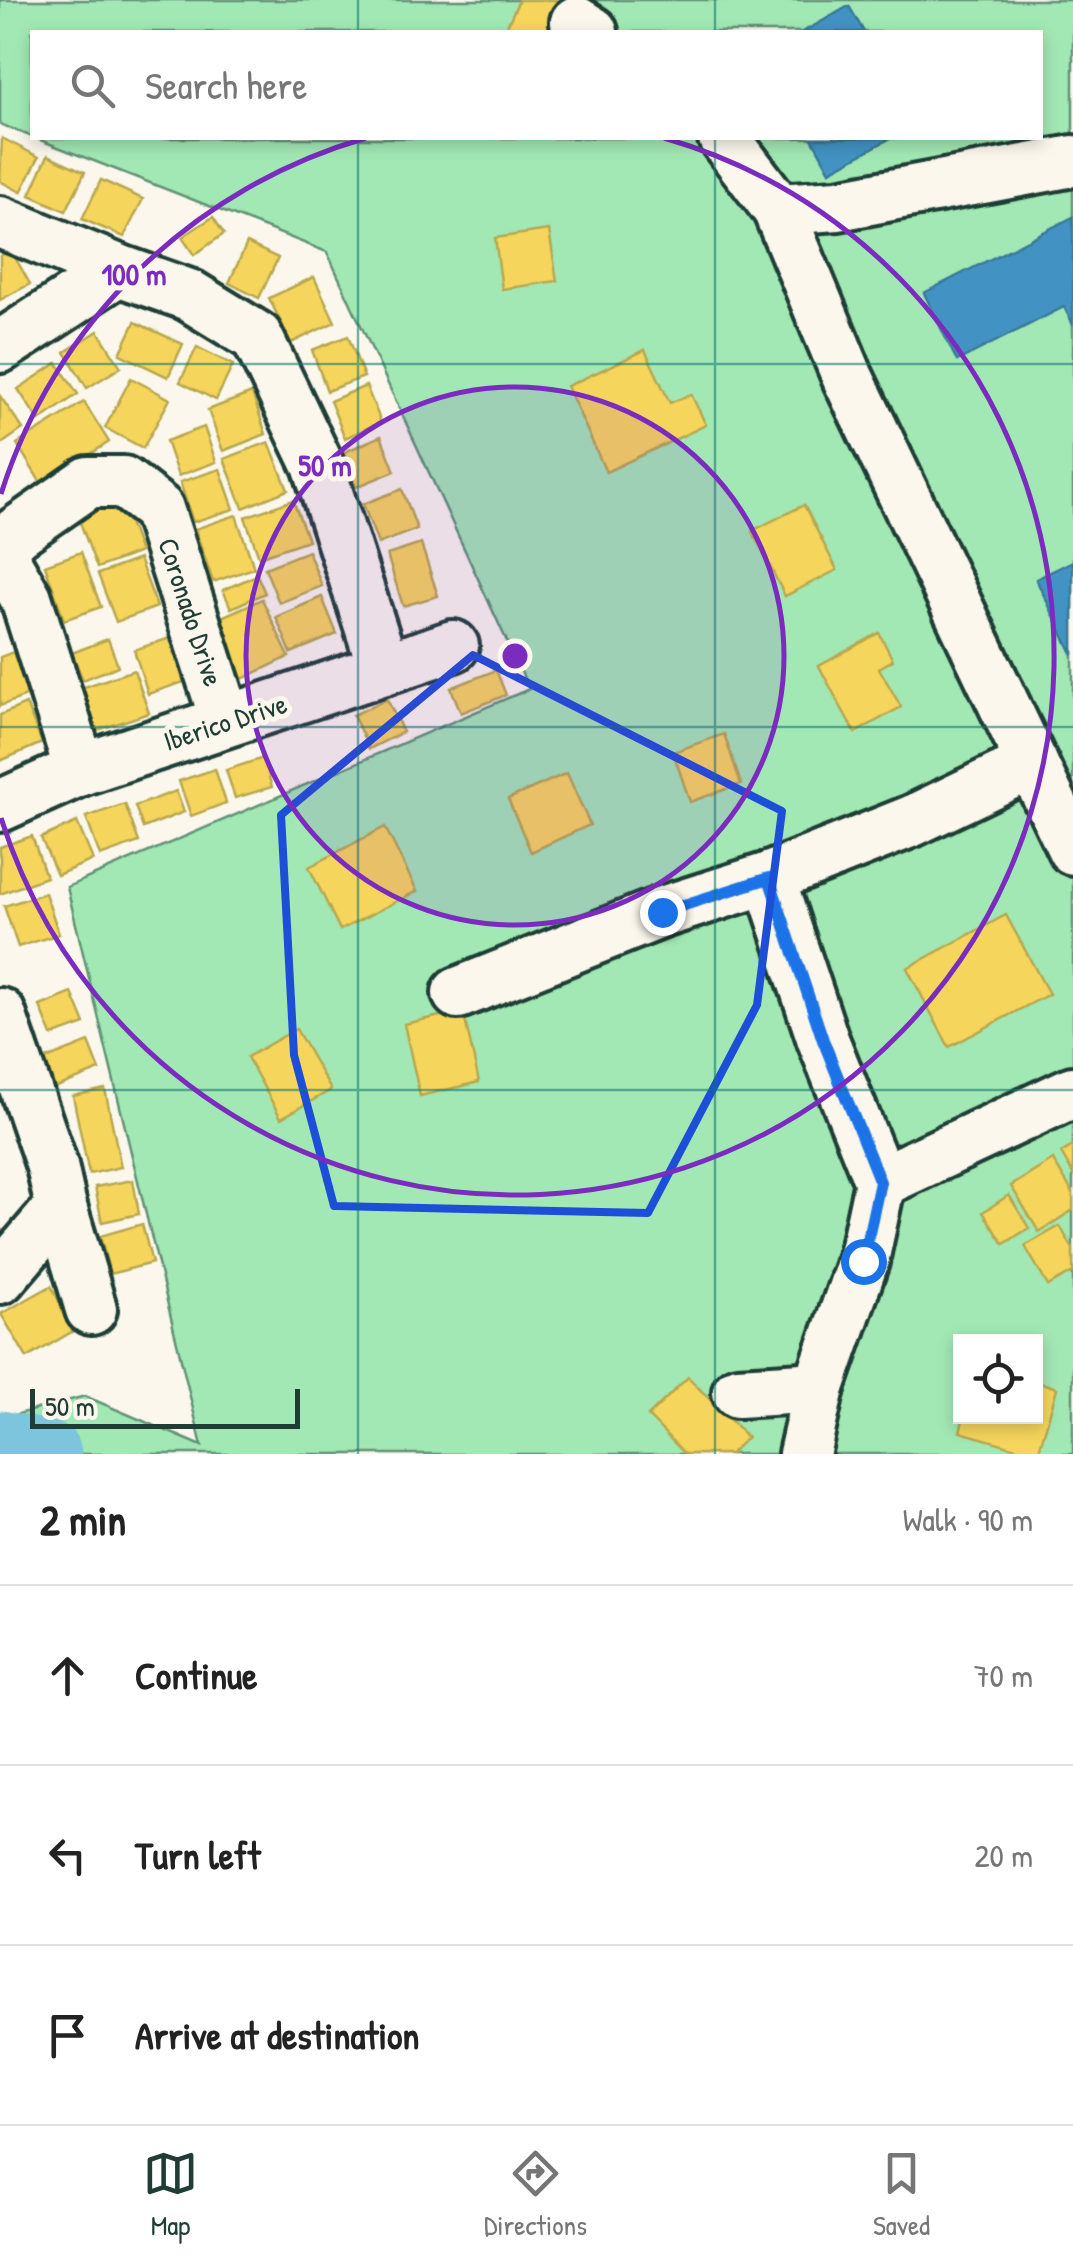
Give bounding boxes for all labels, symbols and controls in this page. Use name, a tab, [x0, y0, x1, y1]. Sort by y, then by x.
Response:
search box	[30, 30, 1043, 140]
icon: search	[65, 58, 120, 113]
text: Search here	[145, 59, 307, 111]
text: 100 m	[101, 254, 167, 294]
text: 50 m	[298, 445, 352, 485]
street label: Coronado Drive	[149, 533, 233, 691]
centre of rings	[497, 638, 533, 674]
street label: Iberico Drive	[158, 684, 292, 760]
route end	[640, 890, 686, 936]
route start	[841, 1239, 887, 1285]
map controls	[953, 1334, 1043, 1424]
button: locate	[953, 1334, 1043, 1424]
scale bar	[30, 1384, 300, 1428]
text: 50 m	[45, 1387, 95, 1425]
text: 2 min	[40, 1491, 126, 1548]
text: Walk · 90 m	[903, 1498, 1033, 1541]
icon: ahead	[40, 1648, 95, 1703]
text: Continue	[135, 1649, 257, 1701]
text: 70 m	[974, 1654, 1033, 1697]
icon: left	[40, 1828, 95, 1883]
text: Turn left	[135, 1829, 260, 1881]
text: 20 m	[975, 1834, 1033, 1877]
icon: arrive	[40, 2008, 95, 2063]
text: Arrive at destination	[135, 2009, 419, 2061]
tab: Map	[143, 2146, 198, 2244]
tab: Directions	[484, 2146, 587, 2244]
tab: Saved	[873, 2146, 930, 2244]

